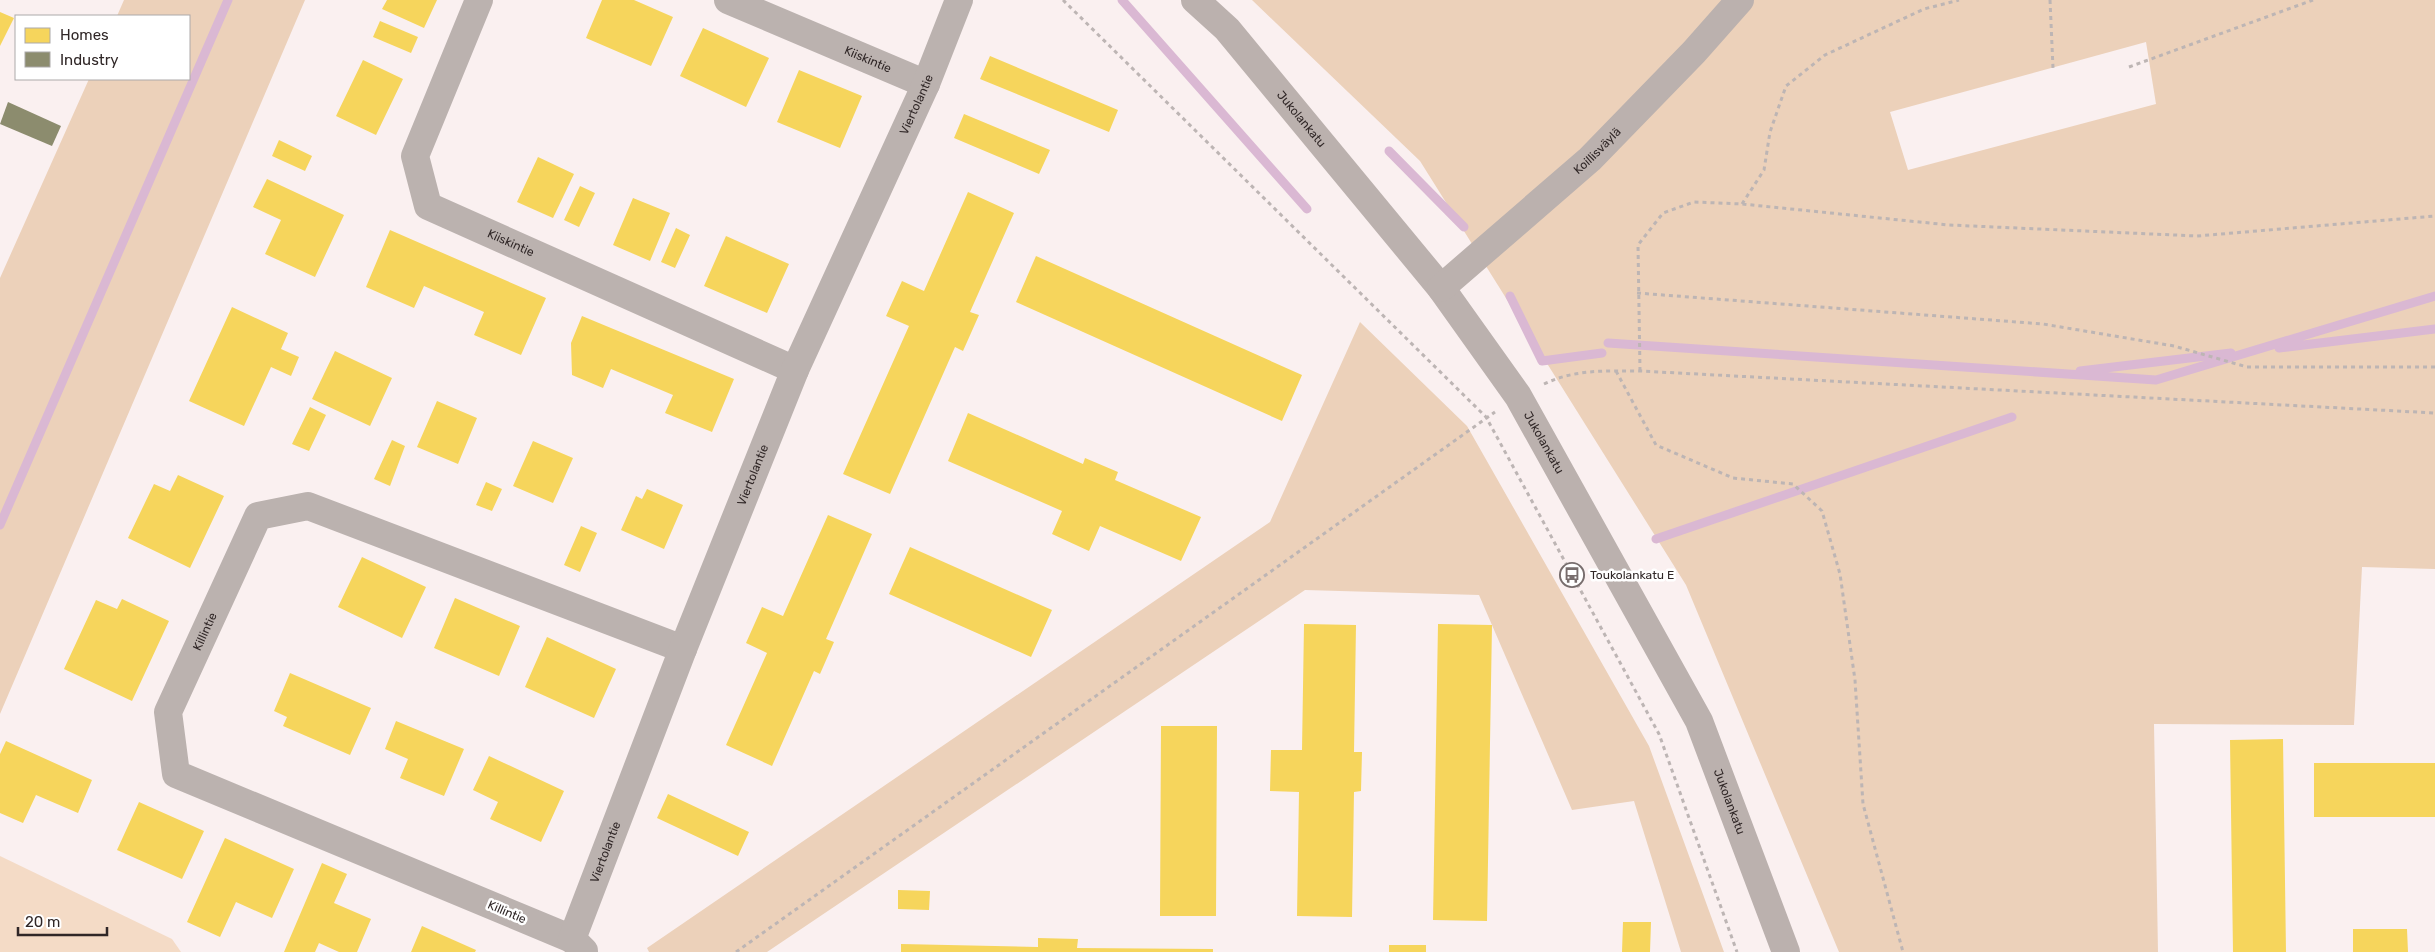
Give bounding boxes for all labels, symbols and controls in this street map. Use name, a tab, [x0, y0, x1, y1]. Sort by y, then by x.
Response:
legend	[15, 15, 190, 80]
text: Homes	[60, 26, 109, 44]
street label: Kiiskintie	[842, 43, 894, 76]
text: Industry	[60, 51, 119, 69]
street label: Viertolantie	[897, 72, 936, 137]
street label: Jukolankatu	[1274, 88, 1329, 150]
street label: Koillisväylä	[1571, 125, 1624, 177]
street label: Kiiskintie	[485, 226, 537, 260]
street label: Jukolankatu	[1521, 409, 1567, 476]
street label: Viertolantie	[734, 442, 772, 508]
bus stop icon: Toukolankatu E	[1559, 562, 1585, 588]
place label: Toukolankatu E	[1590, 568, 1674, 582]
street label: Killintie	[190, 610, 220, 653]
street label: Jukolankatu	[1711, 767, 1748, 836]
street label: Viertolantie	[587, 819, 623, 885]
street label: Killintie	[486, 898, 529, 926]
scale bar	[18, 904, 106, 936]
text: 20 m	[25, 913, 60, 931]

